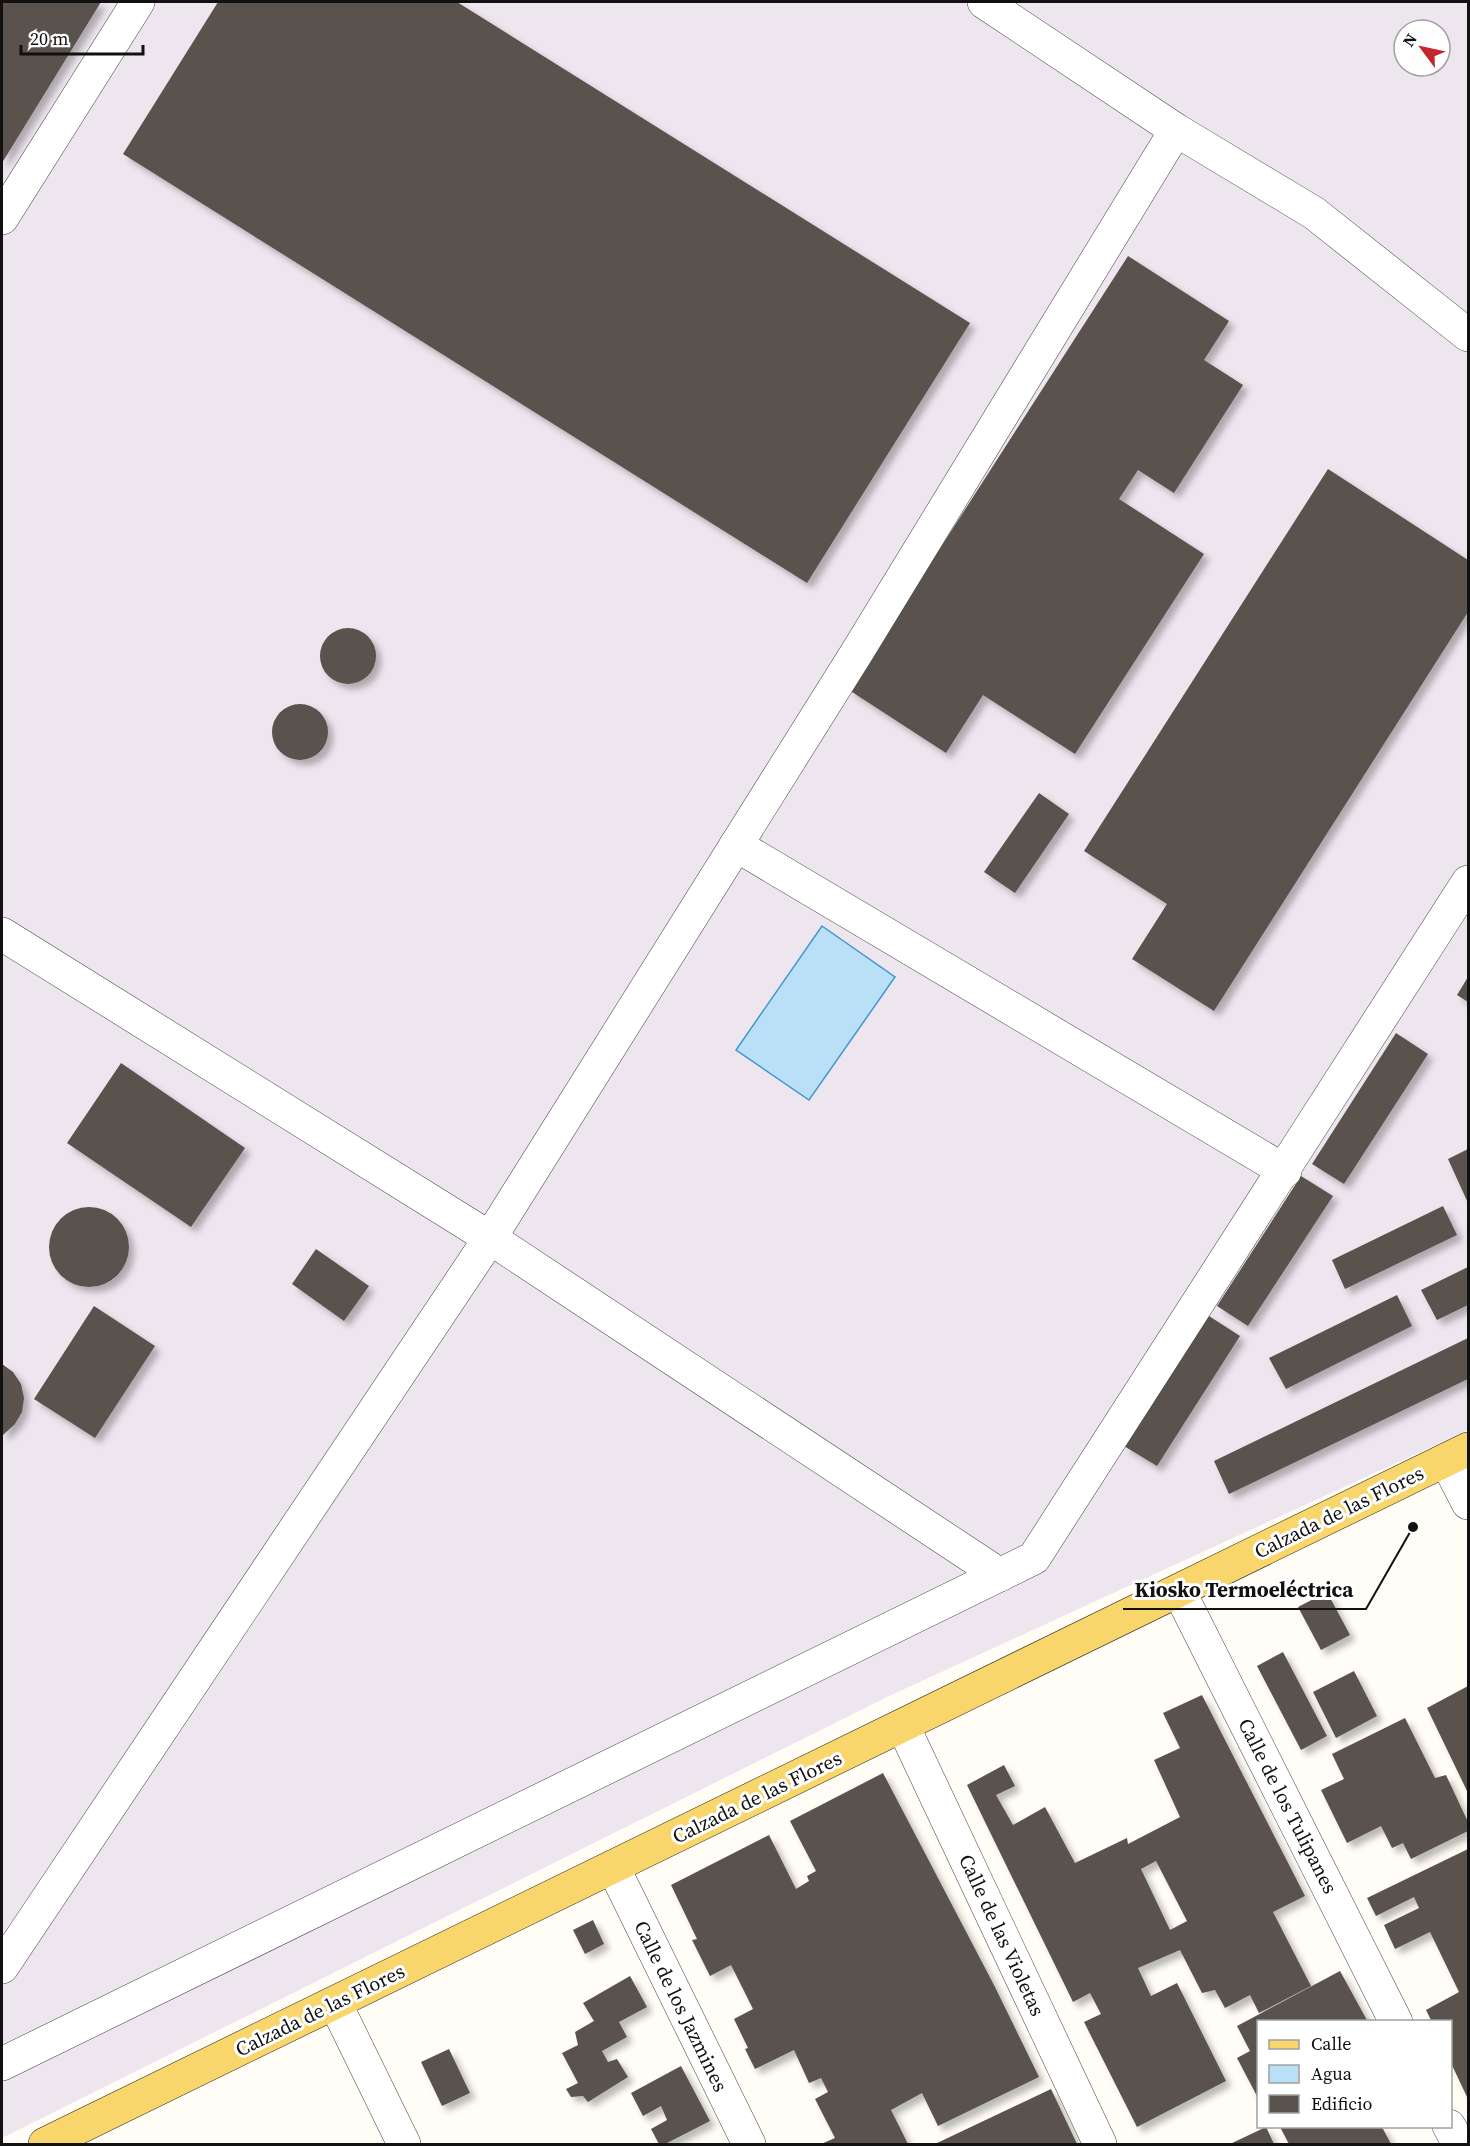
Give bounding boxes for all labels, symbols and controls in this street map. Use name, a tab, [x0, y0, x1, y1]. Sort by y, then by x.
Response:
scale bar	[21, 18, 142, 56]
north arrow	[1392, 18, 1452, 78]
text: 20 m	[30, 26, 68, 51]
text: N	[1397, 29, 1422, 51]
street label: Calzada de las Flores	[1250, 1459, 1428, 1565]
callout: Kiosko Termoeléctrica	[1123, 1570, 1366, 1609]
text: Kiosko Termoeléctrica	[1135, 1575, 1354, 1604]
street label: Calle de los Tulipanes	[1232, 1713, 1344, 1899]
street label: Calzada de las Flores	[668, 1744, 846, 1850]
street label: Calle de las Violetas	[952, 1850, 1052, 2020]
street label: Calle de los Jazmines	[627, 1916, 735, 2096]
street label: Calzada de las Flores	[231, 1957, 409, 2063]
legend	[1257, 2020, 1452, 2128]
text: Calle	[1311, 2031, 1351, 2056]
text: Agua	[1311, 2061, 1353, 2086]
text: Edificio	[1311, 2091, 1372, 2116]

